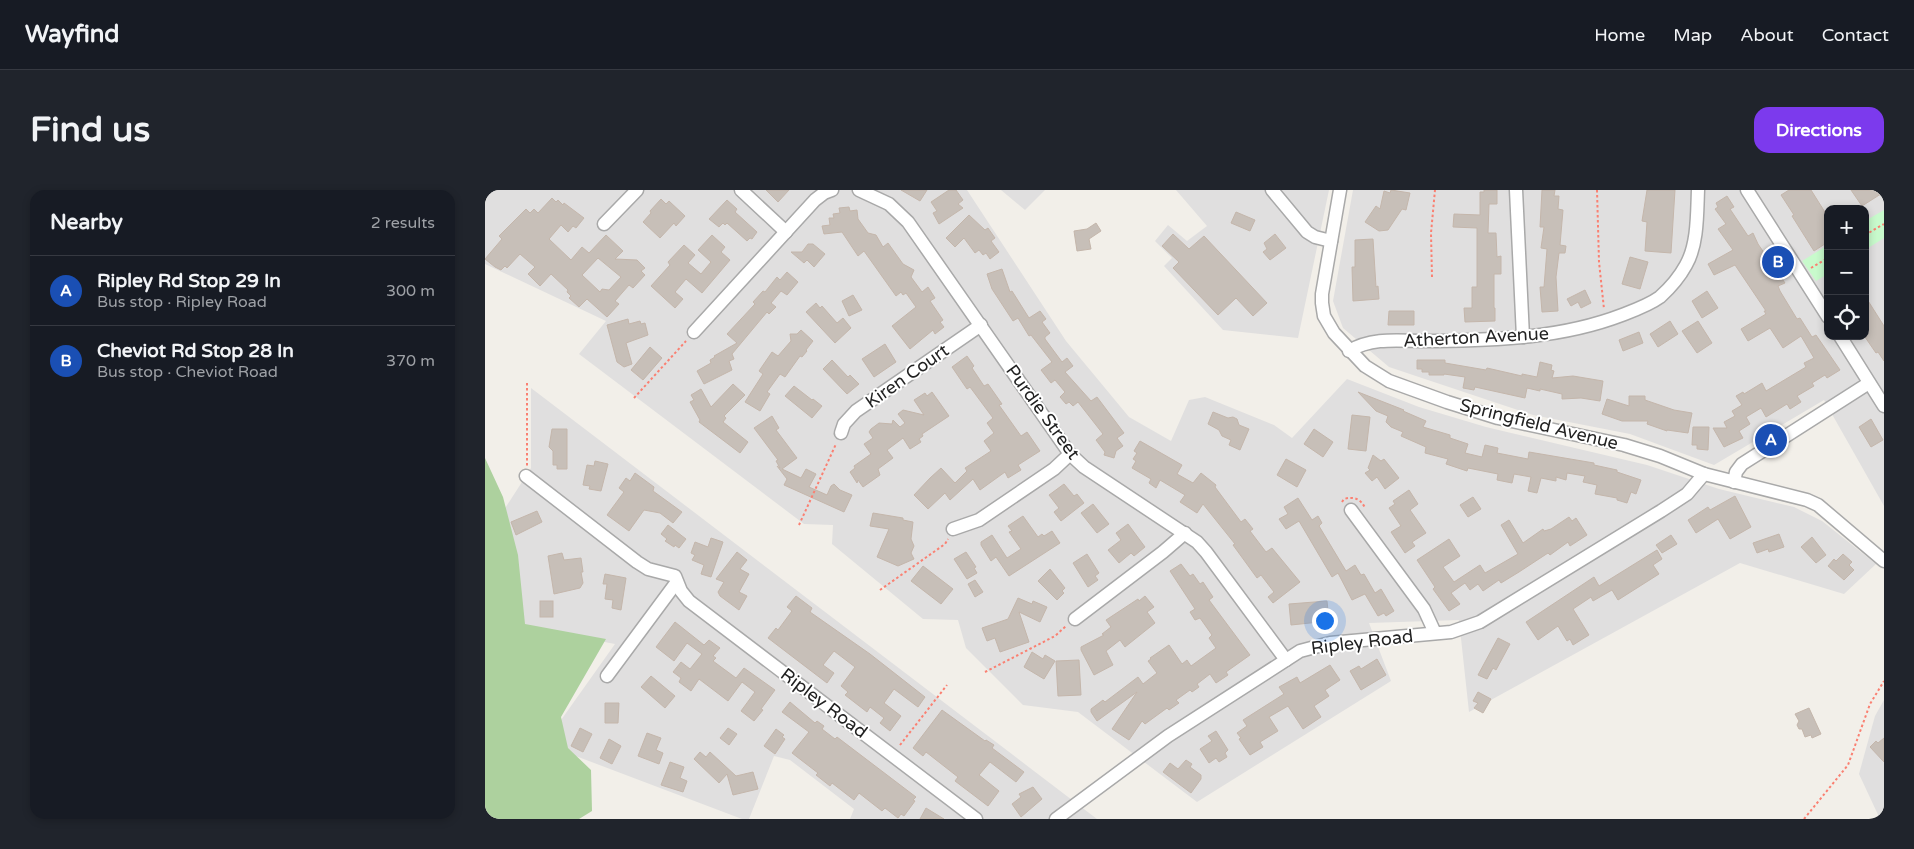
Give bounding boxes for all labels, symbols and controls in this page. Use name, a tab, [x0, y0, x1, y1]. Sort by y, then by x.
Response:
text: Wayfind	[25, 20, 120, 49]
text: Home	[1594, 24, 1645, 46]
text: Map	[1673, 24, 1712, 46]
text: About	[1740, 24, 1794, 46]
text: Contact	[1822, 24, 1889, 46]
button: Directions	[1754, 107, 1884, 153]
text: Find us	[30, 109, 150, 151]
map controls	[1824, 205, 1869, 340]
button: +	[1824, 205, 1869, 250]
text: Nearby	[50, 210, 123, 235]
text: 2 results	[371, 213, 435, 233]
pin: B	[1762, 243, 1794, 281]
button: −	[1824, 250, 1869, 295]
text: Ripley Rd Stop 29 In	[97, 270, 281, 292]
text: A	[60, 281, 72, 301]
text: 300 m	[386, 281, 435, 301]
text: Bus stop · Ripley Road	[97, 292, 267, 312]
button: locate	[1824, 295, 1869, 340]
street label: Atherton Avenue	[1403, 322, 1549, 352]
street label: Kiren Court	[861, 339, 953, 413]
text: Cheviot Rd Stop 28 In	[97, 340, 294, 362]
text: B	[60, 351, 72, 371]
text: 370 m	[386, 351, 435, 371]
street label: Purdie Street	[1001, 360, 1085, 464]
text: Bus stop · Cheviot Road	[97, 362, 278, 382]
street label: Springfield Avenue	[1457, 394, 1621, 454]
pin: A	[1755, 421, 1787, 459]
your location	[1312, 608, 1338, 634]
street label: Ripley Road	[1310, 625, 1414, 659]
street label: Ripley Road	[776, 663, 872, 743]

